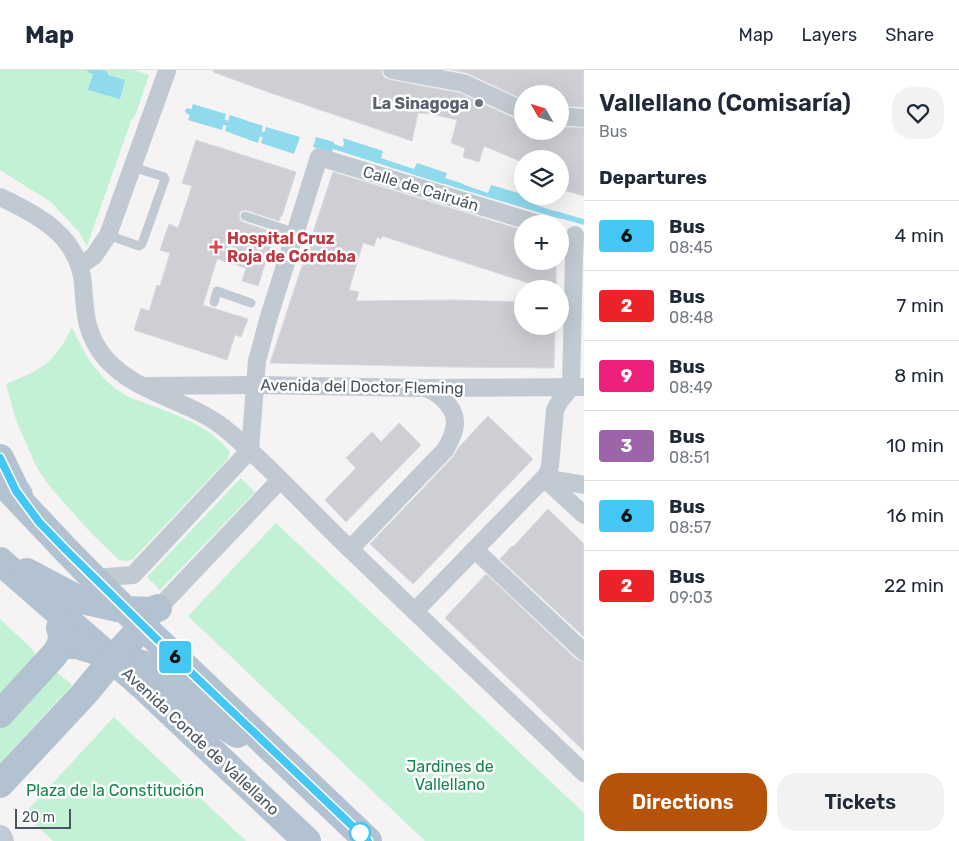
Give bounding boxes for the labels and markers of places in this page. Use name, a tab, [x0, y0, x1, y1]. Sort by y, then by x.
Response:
place label: La Sinagoga	[372, 94, 469, 113]
marker: La Sinagoga	[473, 97, 485, 109]
place label: Hospital Cruz Roja de Córdoba	[227, 229, 356, 266]
marker: Hospital Cruz Roja de Córdoba	[209, 240, 223, 254]
unlabelled marker	[349, 822, 371, 841]

